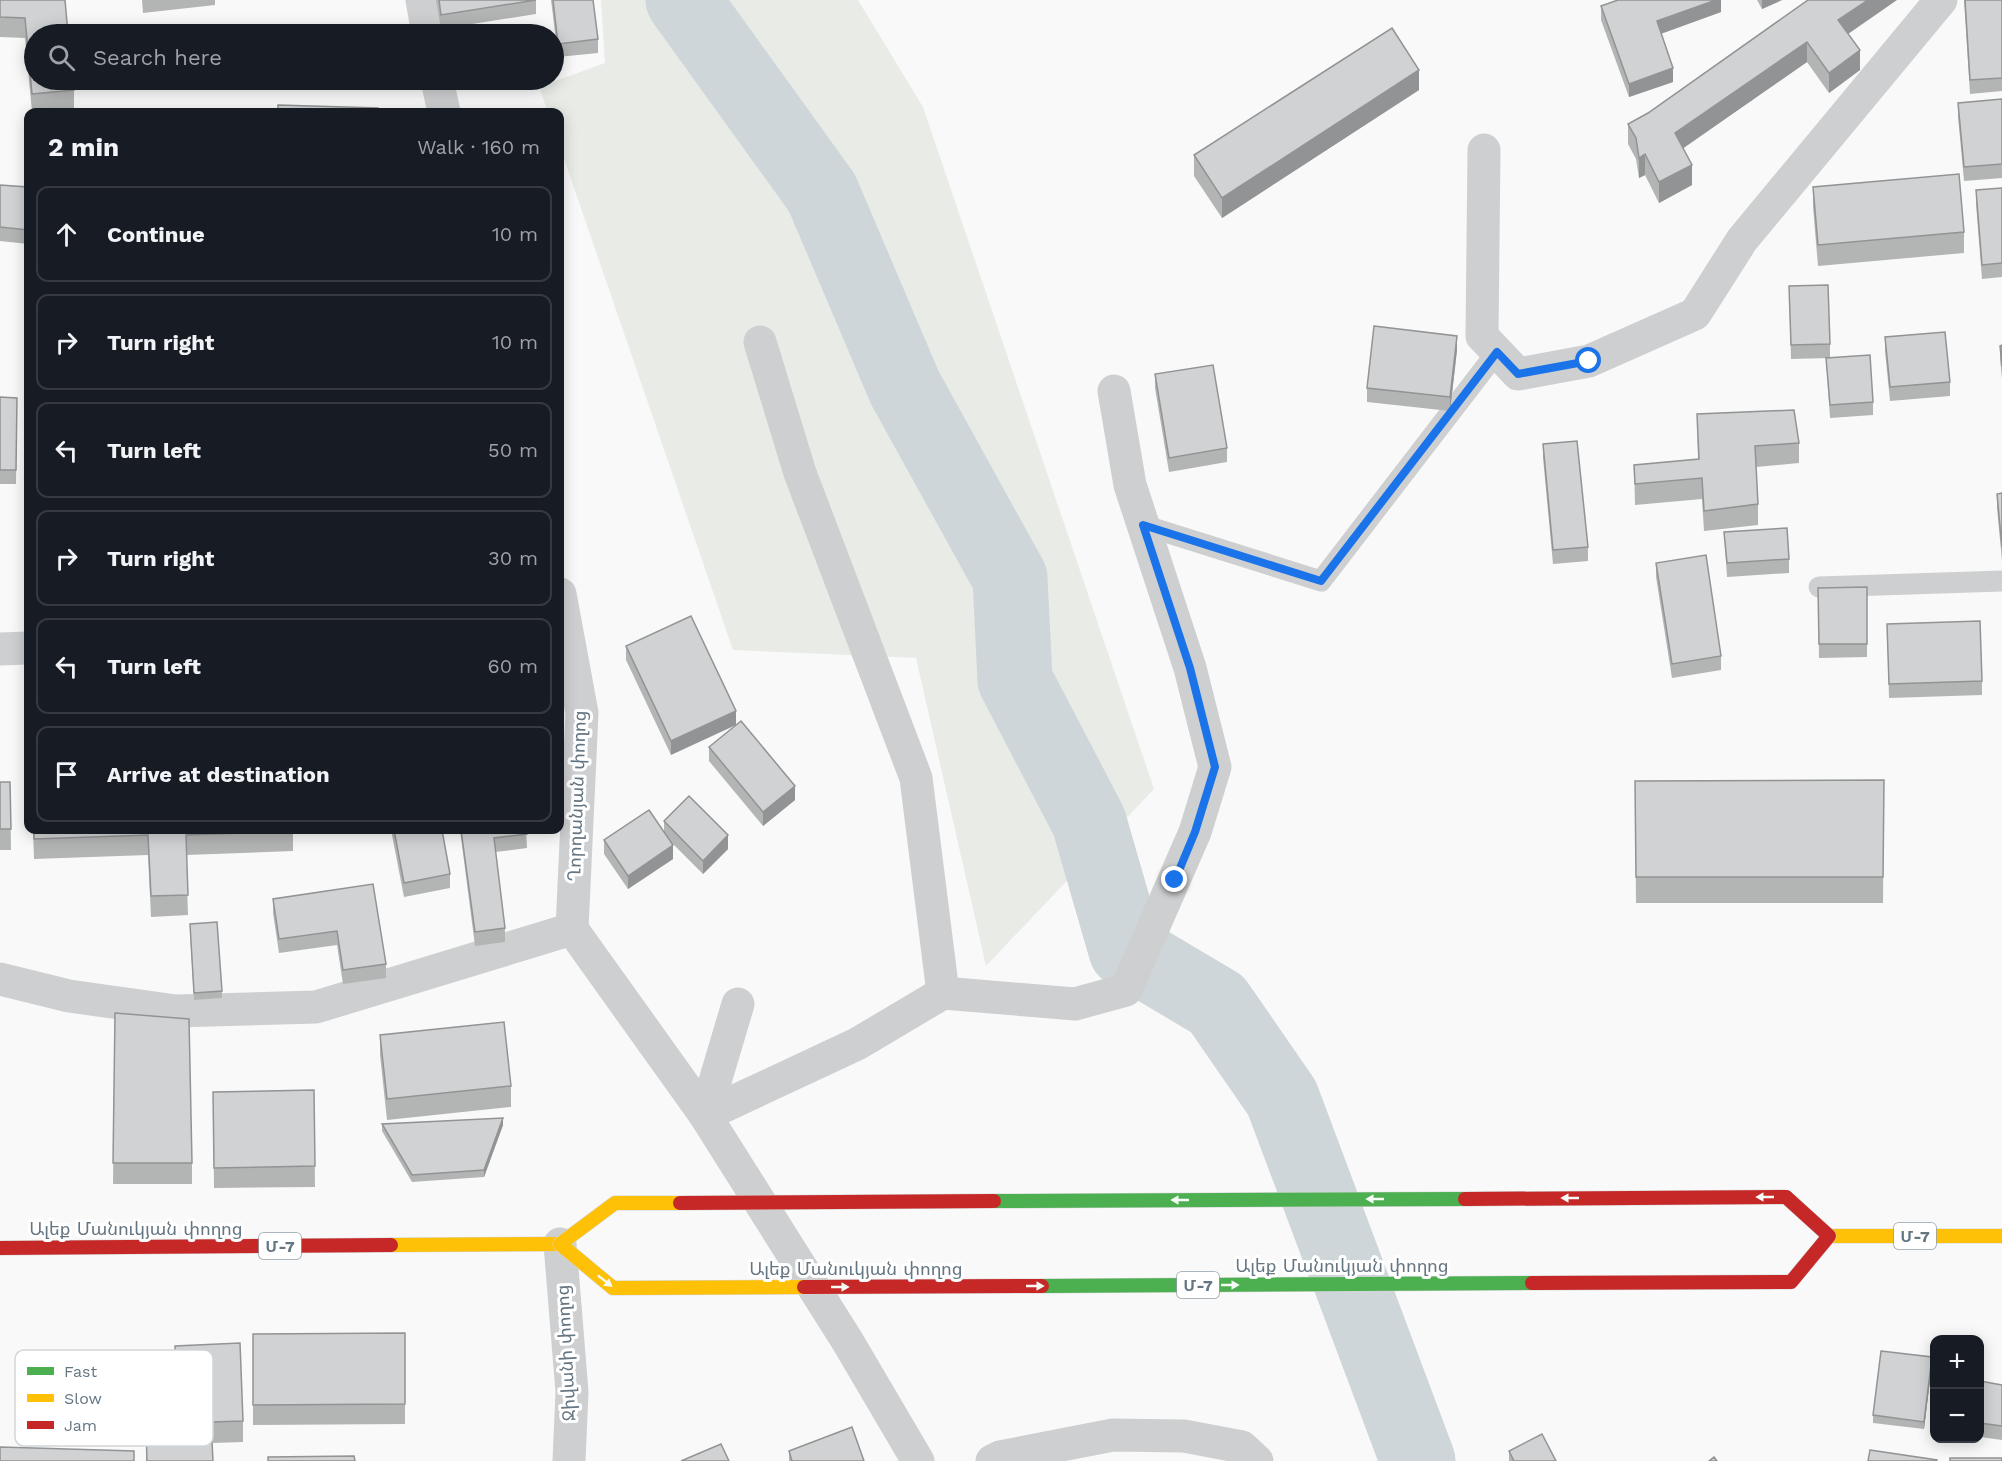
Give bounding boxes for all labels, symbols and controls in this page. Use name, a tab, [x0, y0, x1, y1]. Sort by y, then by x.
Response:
search box	[24, 24, 564, 90]
icon: search	[45, 41, 78, 74]
text: Search here	[93, 45, 222, 70]
text: 2 min	[48, 132, 119, 162]
text: Walk · 160 m	[417, 135, 540, 159]
icon: ahead	[50, 218, 83, 251]
text: Continue	[107, 222, 205, 247]
text: 10 m	[492, 222, 538, 246]
icon: right	[50, 326, 83, 359]
text: Turn right	[107, 330, 214, 355]
text: 10 m	[492, 330, 538, 354]
route start	[1575, 347, 1601, 373]
icon: left	[50, 434, 83, 467]
text: Turn left	[107, 438, 201, 463]
text: 50 m	[488, 438, 538, 462]
icon: right	[50, 542, 83, 575]
text: Turn right	[107, 546, 214, 571]
text: 30 m	[488, 546, 538, 570]
icon: left	[50, 650, 83, 683]
text: Turn left	[107, 654, 201, 679]
text: 60 m	[488, 654, 538, 678]
street label: Ղորղանյան փողոց	[563, 710, 590, 882]
icon: arrive	[50, 758, 83, 791]
text: Arrive at destination	[107, 762, 330, 787]
route end	[1161, 866, 1187, 892]
one-way arrow	[1755, 1192, 1774, 1202]
one-way arrow	[1560, 1193, 1579, 1203]
one-way arrow	[1365, 1194, 1384, 1204]
one-way arrow	[1170, 1195, 1189, 1205]
street label: Ալեք Մանուկյան փողոց	[29, 1218, 243, 1239]
road number: Մ-7	[1894, 1223, 1936, 1249]
road number: Մ-7	[259, 1233, 301, 1259]
street label: Ալեք Մանուկյան փողոց	[1235, 1255, 1449, 1276]
street label: Ալեք Մանուկյան փողոց	[749, 1258, 963, 1279]
road number: Մ-7	[1177, 1272, 1219, 1298]
one-way arrow	[598, 1275, 613, 1287]
one-way arrow	[1221, 1280, 1240, 1290]
one-way arrow	[1026, 1281, 1045, 1291]
one-way arrow	[831, 1282, 850, 1292]
street label: Ջիվանի փողոց	[551, 1284, 580, 1422]
map controls	[1930, 1335, 1984, 1443]
button: +	[1930, 1335, 1984, 1389]
legend	[15, 1350, 213, 1446]
text: Fast	[64, 1362, 97, 1381]
text: Slow	[64, 1389, 102, 1408]
button: −	[1930, 1389, 1984, 1443]
text: Jam	[64, 1416, 97, 1435]

